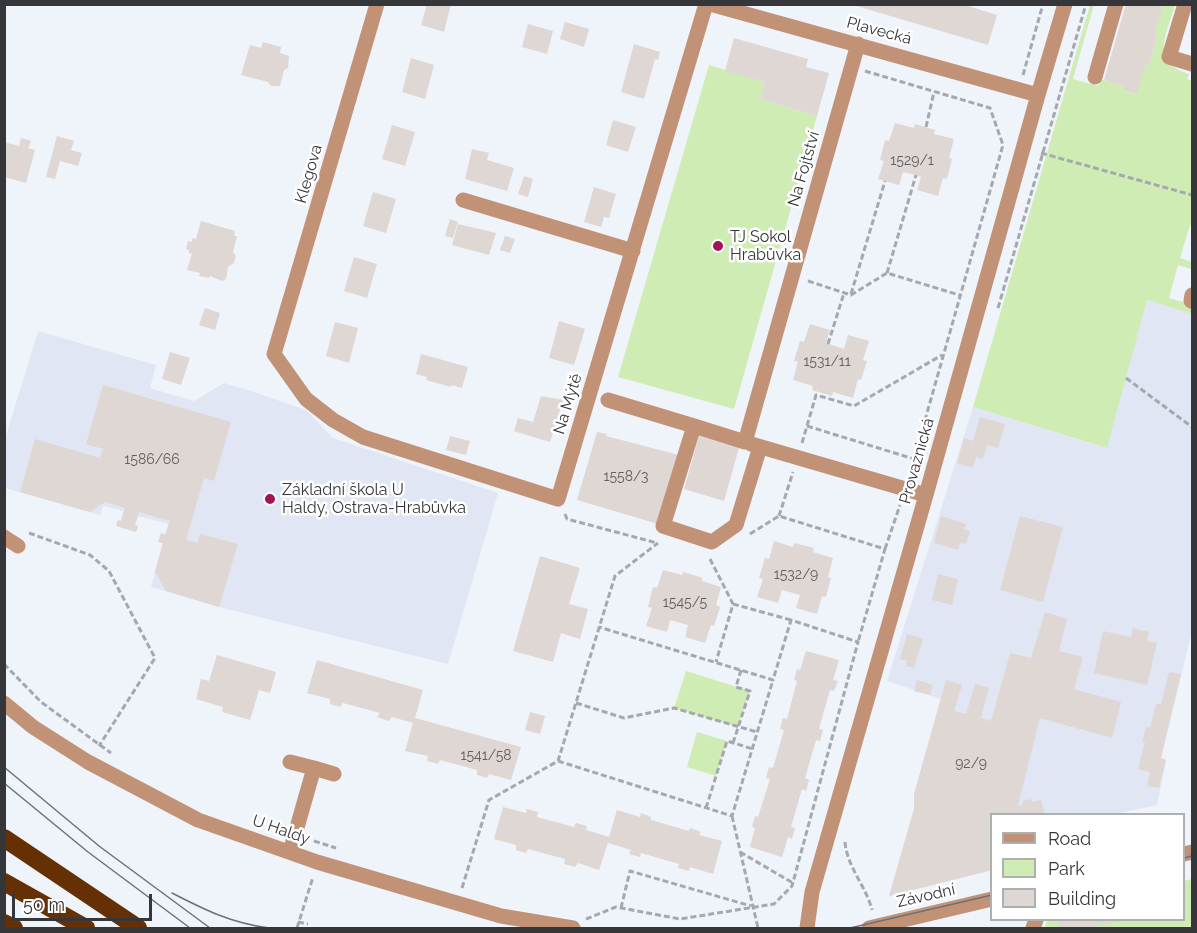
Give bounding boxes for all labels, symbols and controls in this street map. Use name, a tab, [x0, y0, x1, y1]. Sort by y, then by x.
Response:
street label: Plavecká	[844, 13, 914, 49]
street label: Na Fojtství	[784, 129, 824, 209]
street label: Klegova	[291, 142, 327, 206]
house number: 1529/1	[890, 153, 934, 169]
place label: TJ Sokol Hrabůvka	[730, 227, 801, 265]
marker: TJ Sokol Hrabůvka	[711, 239, 725, 253]
house number: 1531/11	[803, 354, 851, 370]
street label: Na Mýtě	[550, 371, 586, 437]
street label: Provaznická	[896, 416, 938, 506]
house number: 1586/66	[124, 452, 180, 468]
house number: 1558/3	[603, 469, 649, 485]
place label: Základní škola U Haldy, Ostrava-Hrabůvka	[282, 480, 466, 518]
marker: Základní škola U Haldy, Ostrava-Hrabůvka	[263, 492, 277, 506]
house number: 1532/9	[774, 567, 818, 583]
house number: 1545/5	[663, 595, 707, 611]
house number: 1541/58	[460, 748, 512, 764]
house number: 92/9	[955, 756, 987, 772]
street label: U Haldy	[250, 811, 312, 849]
legend	[990, 813, 1185, 921]
text: Road	[1048, 828, 1091, 849]
text: Park	[1048, 858, 1085, 879]
street label: Závodní	[895, 880, 957, 912]
scale bar	[15, 882, 154, 920]
text: Building	[1048, 888, 1116, 909]
text: 50 m	[23, 894, 65, 915]

